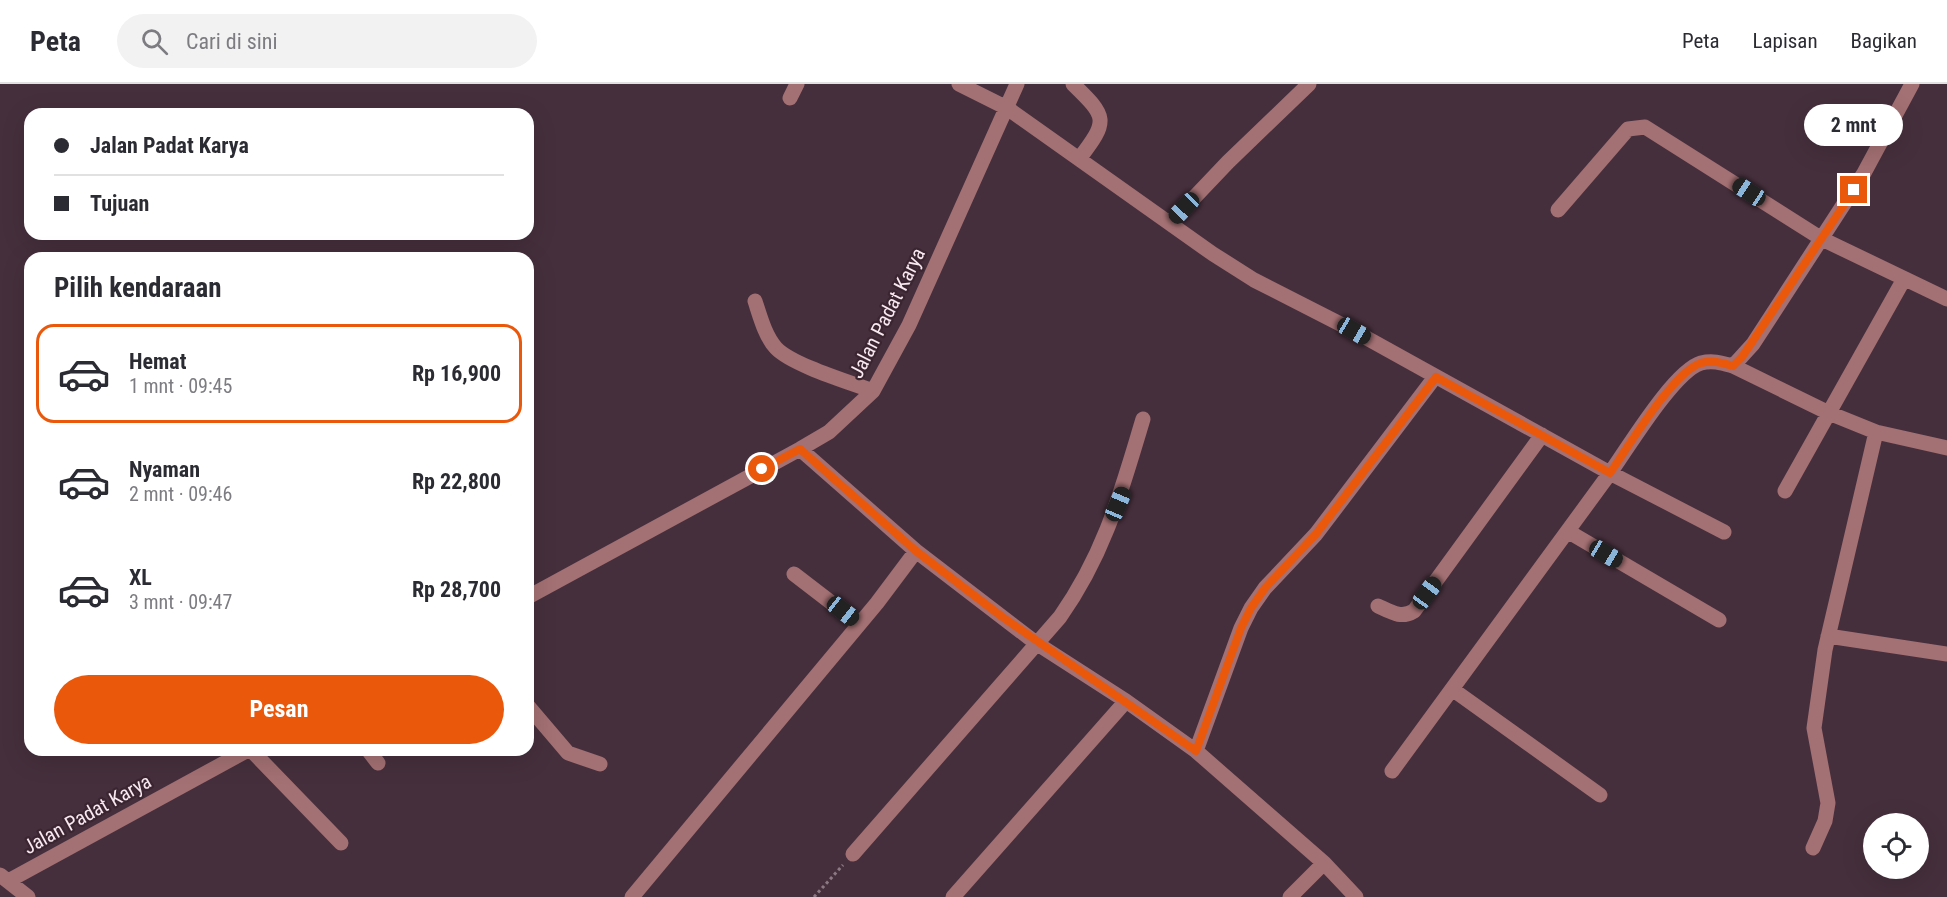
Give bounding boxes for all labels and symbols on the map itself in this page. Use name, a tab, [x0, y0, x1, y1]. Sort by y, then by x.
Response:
callout: 2 mnt	[1804, 103, 1904, 145]
car	[1729, 175, 1769, 209]
route end	[1840, 176, 1867, 203]
car	[1165, 189, 1203, 227]
street label: Jalan Padat Karya	[844, 244, 930, 382]
car	[1334, 314, 1374, 348]
route start	[748, 455, 775, 482]
car	[1103, 484, 1133, 524]
car	[1586, 537, 1626, 571]
car	[1409, 573, 1445, 613]
car	[823, 593, 863, 629]
street label: Jalan Padat Karya	[19, 769, 155, 859]

